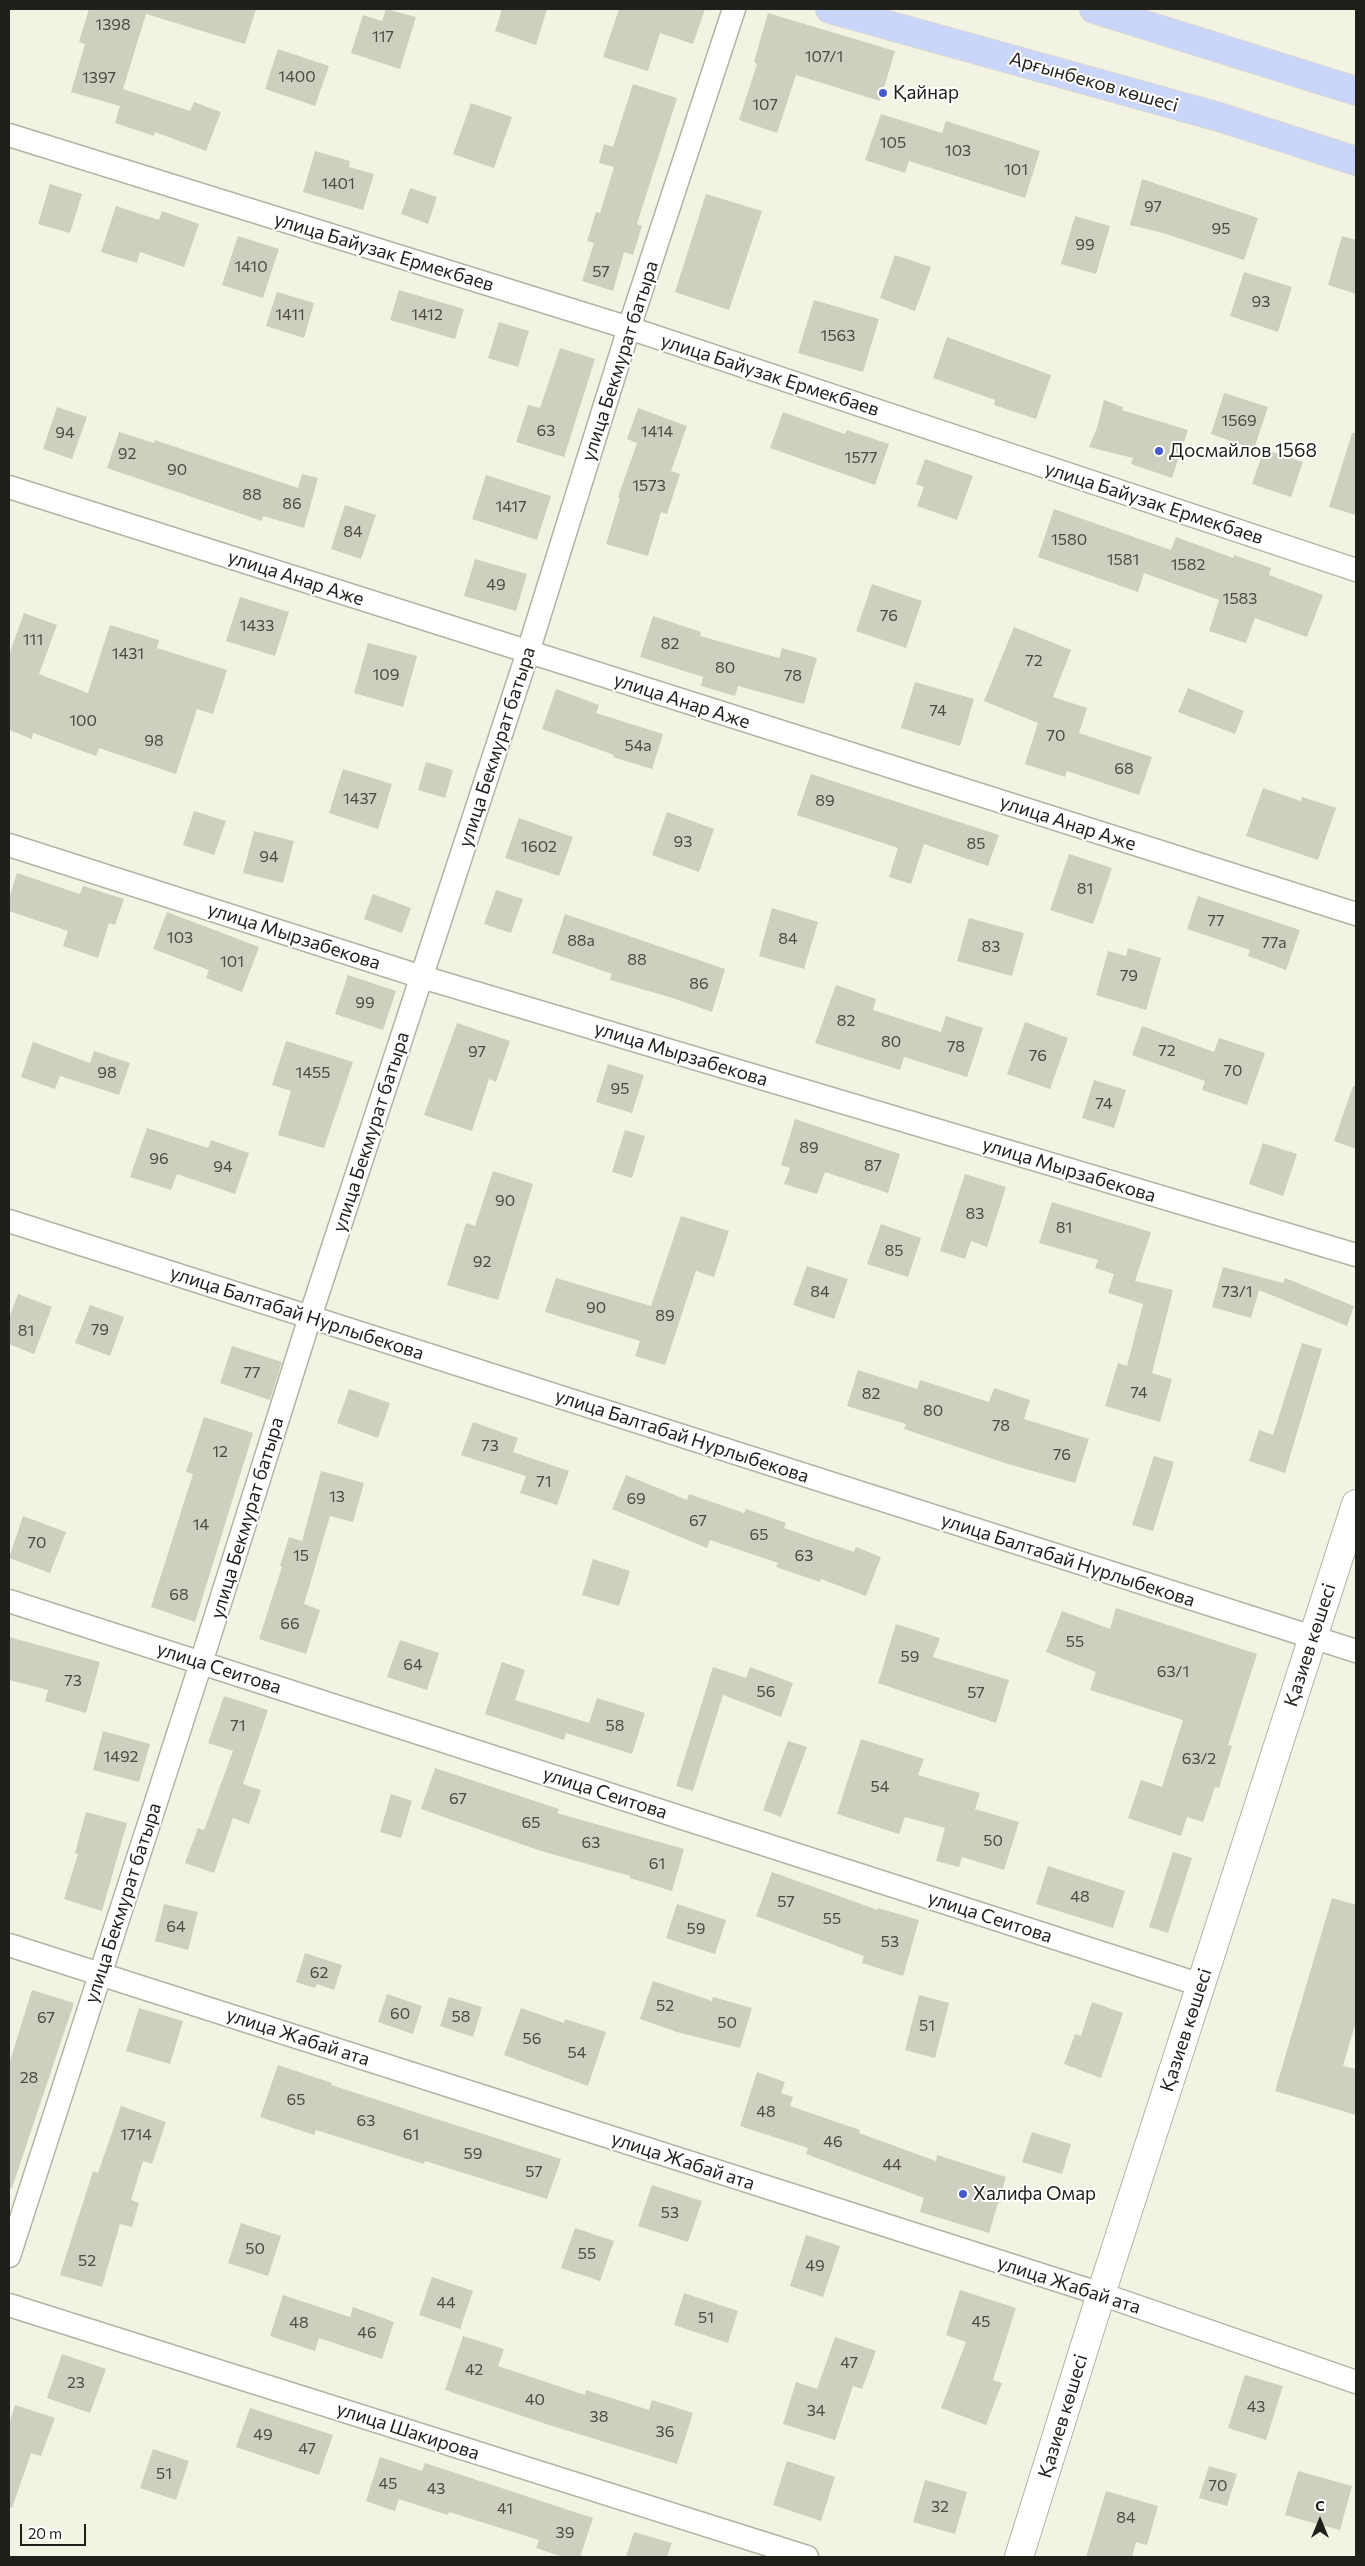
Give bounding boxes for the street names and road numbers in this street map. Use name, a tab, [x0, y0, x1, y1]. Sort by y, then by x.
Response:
street label: Арғынбеков көшесі	[1007, 47, 1181, 117]
street label: улица Байузак Ермекбаев	[271, 208, 497, 296]
street label: улица Бекмурат батыра	[577, 258, 663, 464]
street label: улица Байузак Ермекбаев	[658, 329, 882, 421]
street label: улица Байузак Ермекбаев	[1042, 457, 1266, 549]
street label: улица Анар Аже	[225, 545, 367, 611]
street label: улица Бекмурат батыра	[454, 644, 540, 850]
street label: улица Анар Аже	[611, 668, 753, 734]
street label: улица Анар Аже	[997, 790, 1139, 856]
street label: улица Мырзабекова	[205, 897, 383, 975]
street label: улица Мырзабекова	[591, 1017, 771, 1091]
street label: улица Бекмурат батыра	[328, 1029, 414, 1235]
street label: улица Мырзабекова	[979, 1133, 1159, 1207]
street label: улица Балтабай Нурлыбекова	[167, 1261, 427, 1365]
street label: улица Балтабай Нурлыбекова	[552, 1384, 812, 1488]
street label: улица Бекмурат батыра	[205, 1414, 289, 1622]
street label: улица Балтабай Нурлыбекова	[938, 1508, 1198, 1612]
street label: Қазиев көшесі	[1279, 1580, 1341, 1710]
street label: улица Сеитова	[154, 1637, 284, 1699]
street label: улица Сеитова	[540, 1762, 670, 1824]
street label: улица Бекмурат батыра	[80, 1800, 166, 2006]
street label: улица Сеитова	[925, 1886, 1055, 1948]
street label: Қазиев көшесі	[1155, 1965, 1217, 2095]
street label: улица Жабай ата	[223, 2003, 373, 2071]
street label: улица Жабай ата	[608, 2127, 758, 2195]
street label: улица Жабай ата	[994, 2251, 1144, 2319]
street label: Қазиев көшесі	[1033, 2351, 1093, 2481]
street label: улица Шакирова	[334, 2397, 482, 2465]

